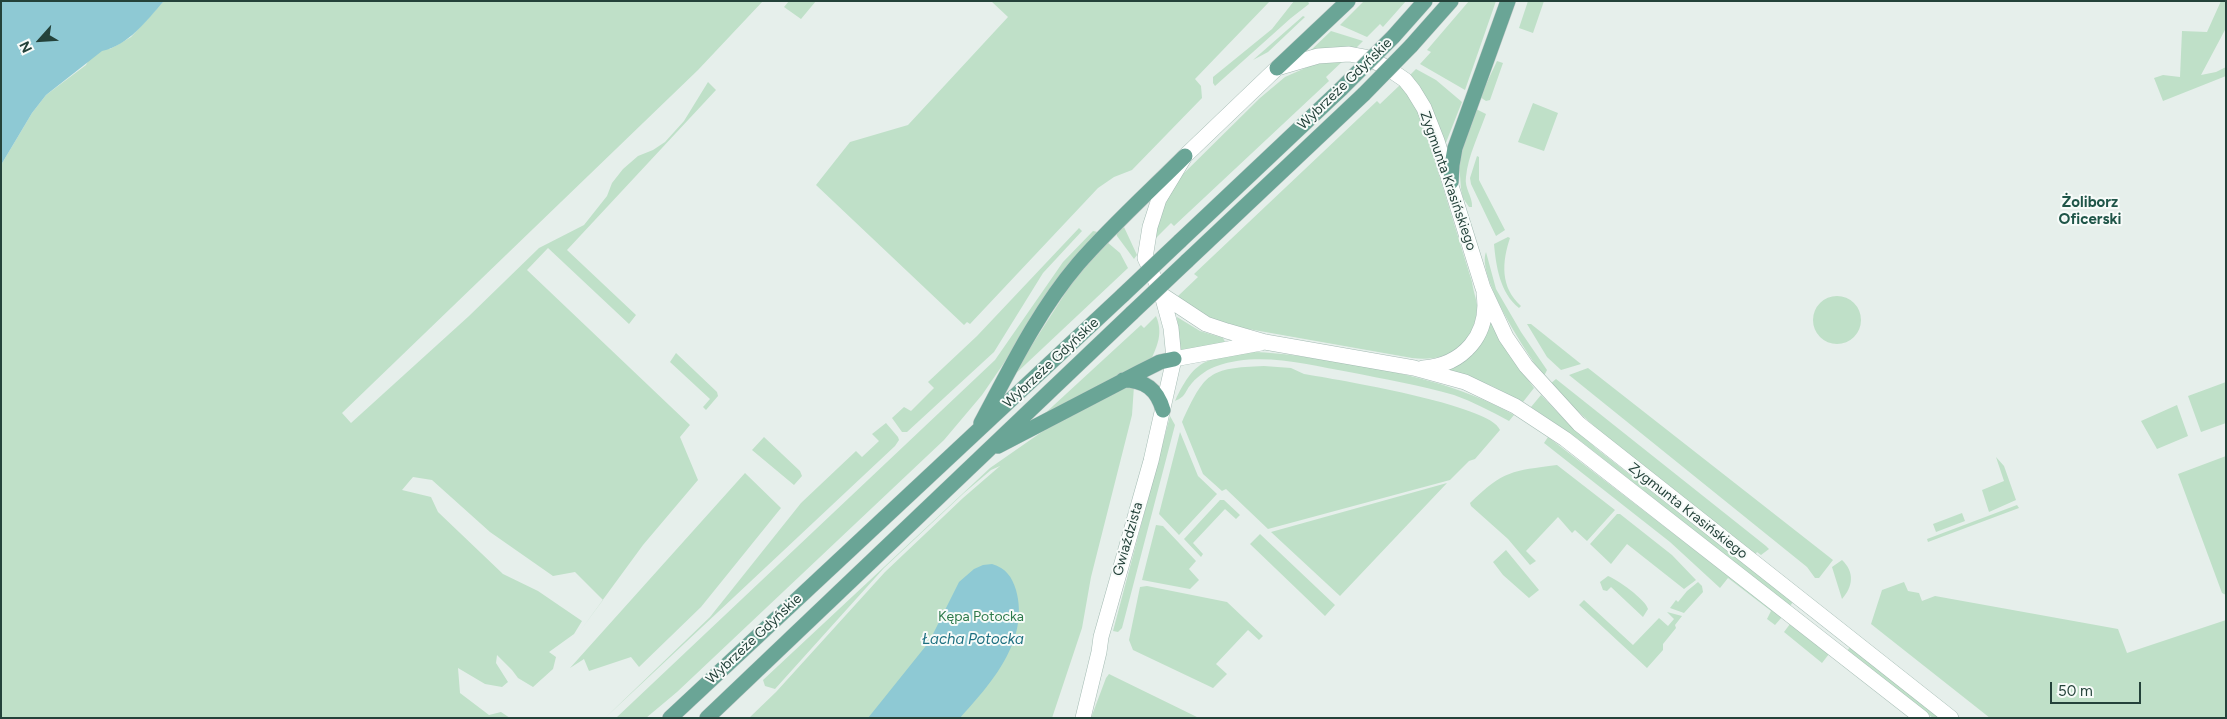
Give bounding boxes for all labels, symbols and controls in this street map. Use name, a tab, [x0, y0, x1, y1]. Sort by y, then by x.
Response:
north arrow	[15, 15, 65, 65]
street label: Wybrzeże Gdyńskie	[1294, 35, 1396, 133]
text: N	[16, 38, 36, 55]
street label: Zygmunta Krasińskiego	[1416, 109, 1480, 253]
district label: Żoliborz Oficerski	[2059, 194, 2121, 229]
street label: Wybrzeże Gdyńskie	[1000, 314, 1102, 412]
street label: Zygmunta Krasińskiego	[1625, 459, 1751, 563]
street label: Gwiaździsta	[1109, 500, 1147, 578]
street label: Wybrzeże Gdyńskie	[703, 590, 805, 688]
park label: Kępa Potocka	[938, 609, 1024, 625]
water label: Łacha Potocka	[922, 631, 1024, 649]
scale bar	[2052, 672, 2143, 704]
text: 50 m	[2058, 682, 2093, 700]

